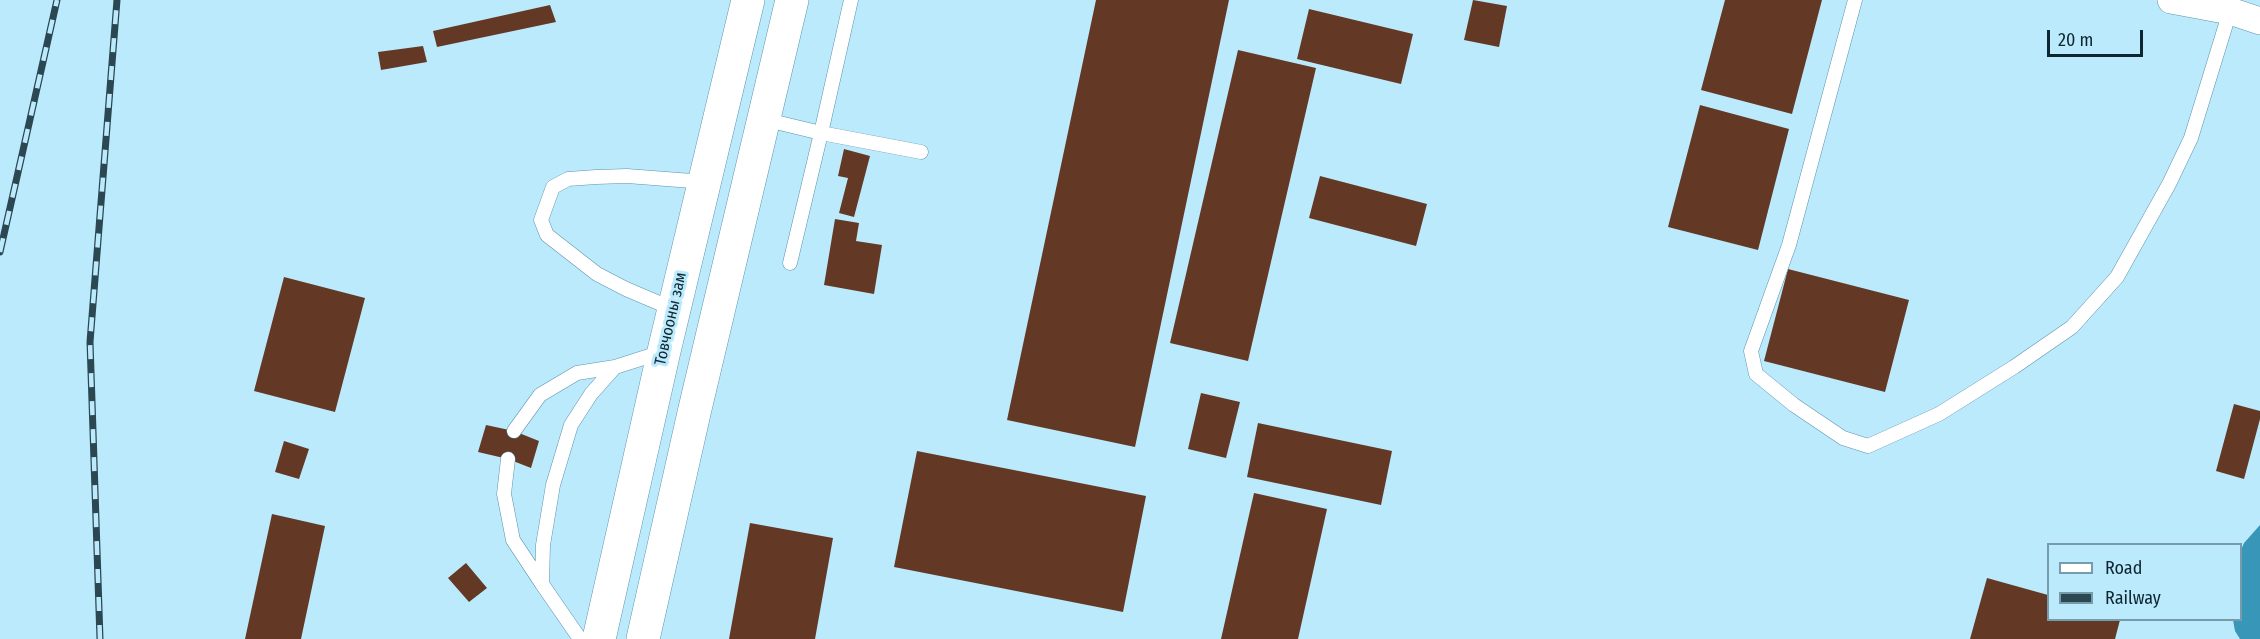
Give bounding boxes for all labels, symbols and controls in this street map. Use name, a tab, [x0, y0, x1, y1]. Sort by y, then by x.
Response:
scale bar	[2050, 18, 2146, 56]
text: 20 m	[2058, 29, 2093, 51]
street label: Товчооны зам	[651, 271, 691, 367]
legend	[2047, 543, 2242, 621]
text: Road	[2105, 557, 2142, 579]
text: Railway	[2105, 587, 2161, 609]

